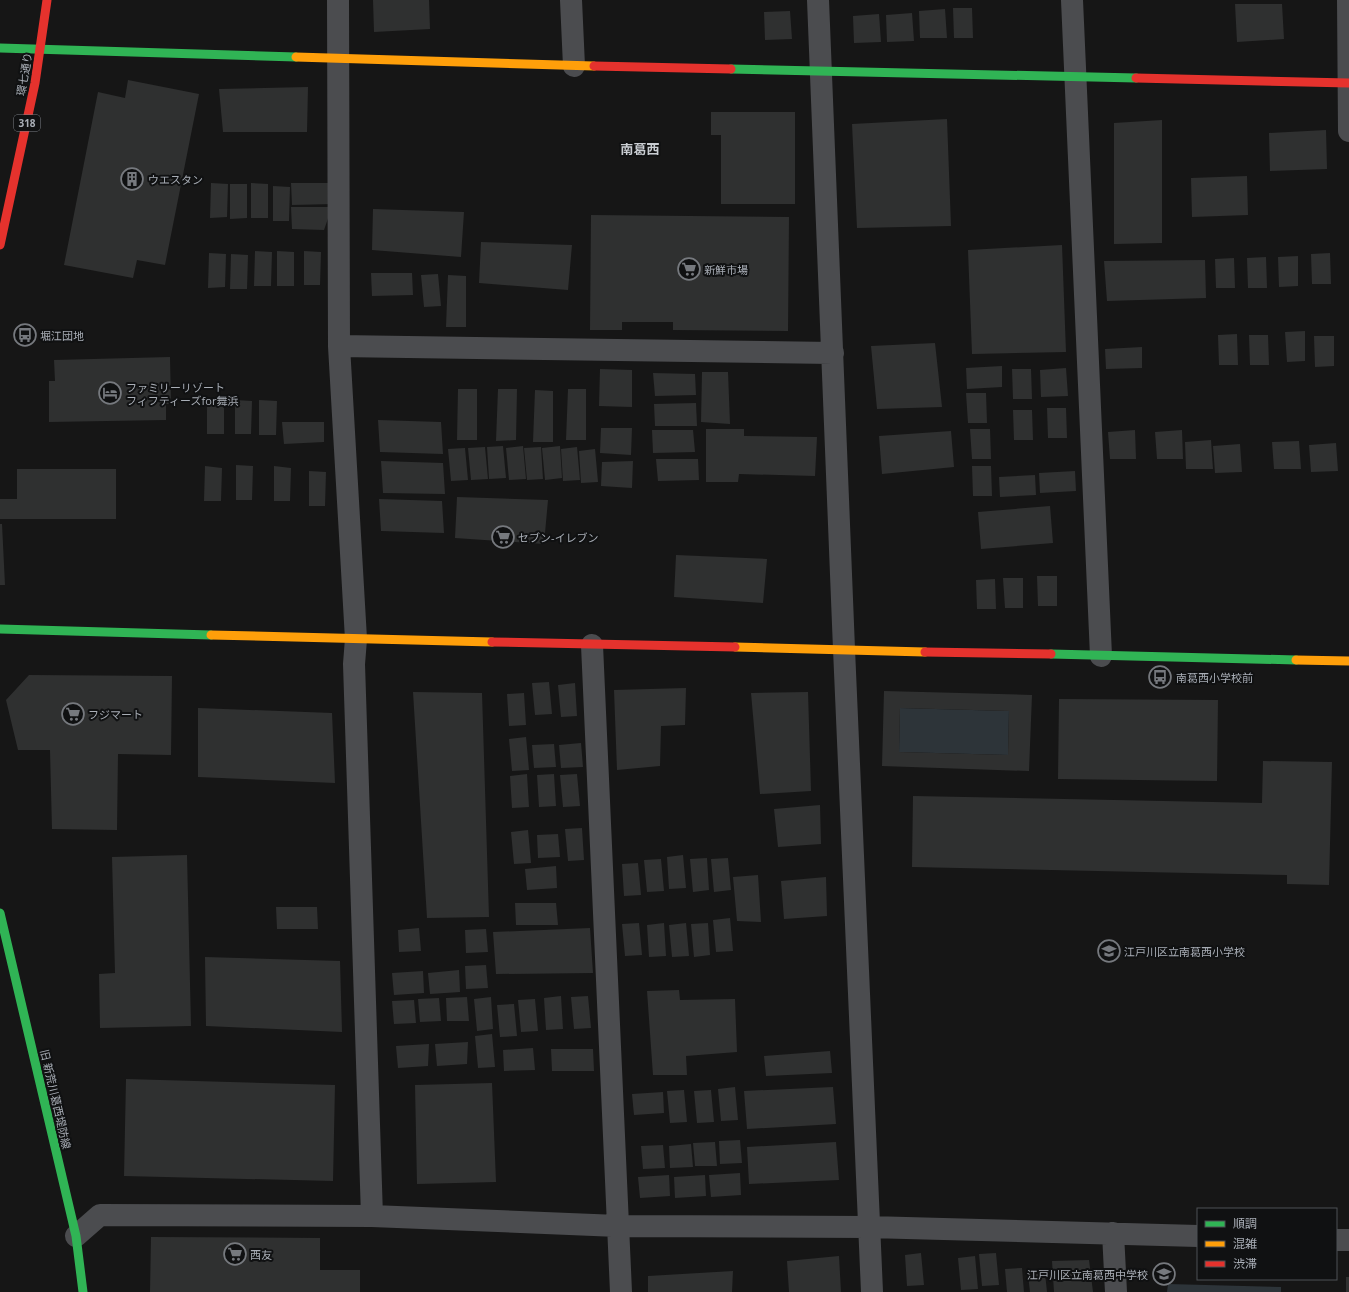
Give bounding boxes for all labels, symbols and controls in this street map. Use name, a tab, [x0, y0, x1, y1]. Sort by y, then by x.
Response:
street label: 環七通り	[13, 51, 35, 97]
road number: 318	[14, 115, 40, 131]
district label: 南葛西	[620, 140, 660, 158]
building icon: ウエスタン	[119, 166, 145, 192]
place label: ウエスタン	[148, 172, 203, 187]
supermarket icon: 新鮮市場	[676, 256, 702, 282]
place label: 新鮮市場	[704, 262, 748, 277]
bus stop icon: 堀江団地	[12, 322, 38, 348]
place label: 堀江団地	[40, 328, 84, 343]
hotel icon: ファミリーリゾート フィフティーズfor舞浜	[97, 380, 123, 406]
place label: ファミリーリゾート フィフティーズfor舞浜	[126, 380, 238, 408]
supermarket icon: セブン-イレブン	[490, 524, 516, 550]
place label: セブン-イレブン	[518, 530, 599, 545]
bus stop icon: 南葛西小学校前	[1147, 664, 1173, 690]
place label: 南葛西小学校前	[1176, 670, 1253, 685]
supermarket icon: フジマート	[60, 701, 86, 727]
place label: フジマート	[88, 707, 143, 722]
school or university icon: 江戸川区立南葛西小学校	[1096, 938, 1122, 964]
place label: 江戸川区立南葛西小学校	[1124, 944, 1245, 959]
street label: 旧 新荒川葛西堤防線	[37, 1048, 75, 1150]
legend	[1197, 1208, 1337, 1280]
text: 順調	[1233, 1215, 1257, 1232]
text: 混雑	[1233, 1235, 1257, 1252]
supermarket icon: 西友	[222, 1241, 248, 1267]
place label: 西友	[250, 1247, 272, 1262]
text: 渋滞	[1233, 1255, 1257, 1272]
school or university icon: 江戸川区立南葛西中学校	[1151, 1261, 1177, 1287]
place label: 江戸川区立南葛西中学校	[1027, 1267, 1148, 1282]

